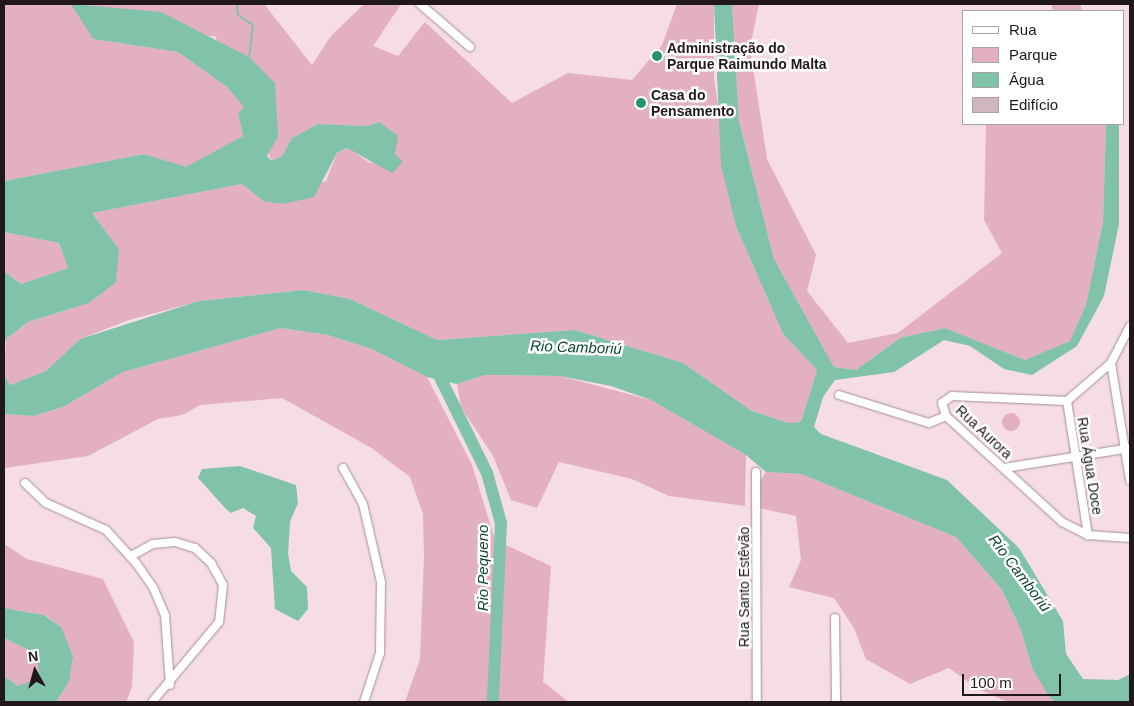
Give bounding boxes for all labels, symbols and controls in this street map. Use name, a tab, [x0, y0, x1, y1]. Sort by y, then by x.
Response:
legend	[962, 10, 1124, 125]
text: Rua	[1009, 21, 1037, 38]
place label: Administração do Parque Raimundo Malta	[667, 40, 826, 72]
text: Parque	[1009, 46, 1057, 63]
marker: Administração do Parque Raimundo Malta	[651, 50, 663, 62]
text: Água	[1009, 71, 1044, 88]
place label: Casa do Pensamento	[651, 87, 734, 120]
text: Edifício	[1009, 96, 1058, 113]
marker: Casa do Pensamento	[635, 97, 647, 109]
water label: Rio Camboriú	[530, 336, 622, 358]
street label: Rua Aurora	[952, 401, 1016, 463]
street label: Rua Água Doce	[1074, 416, 1106, 516]
water label: Rio Pequeno	[474, 525, 492, 611]
street label: Rua Santo Estêvão	[736, 527, 752, 647]
water label: Rio Camboriú	[985, 531, 1055, 615]
north arrow	[10, 646, 60, 696]
text: N	[27, 648, 39, 665]
scale bar	[964, 664, 1063, 696]
text: 100 m	[970, 674, 1012, 691]

